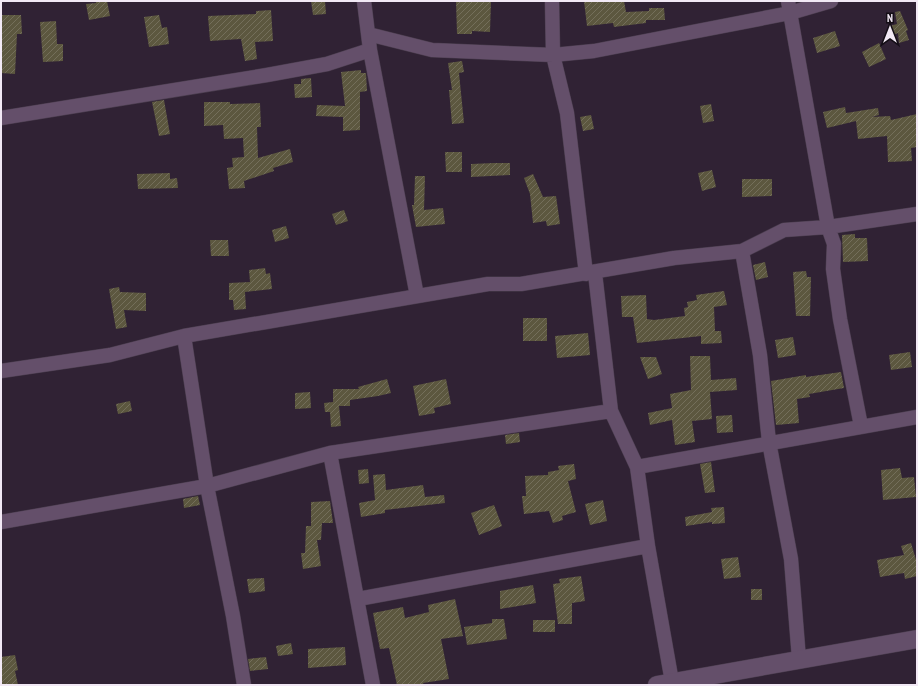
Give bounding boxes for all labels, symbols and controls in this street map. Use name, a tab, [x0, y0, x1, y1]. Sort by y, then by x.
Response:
north arrow	[870, 8, 910, 48]
text: N	[887, 11, 893, 25]

